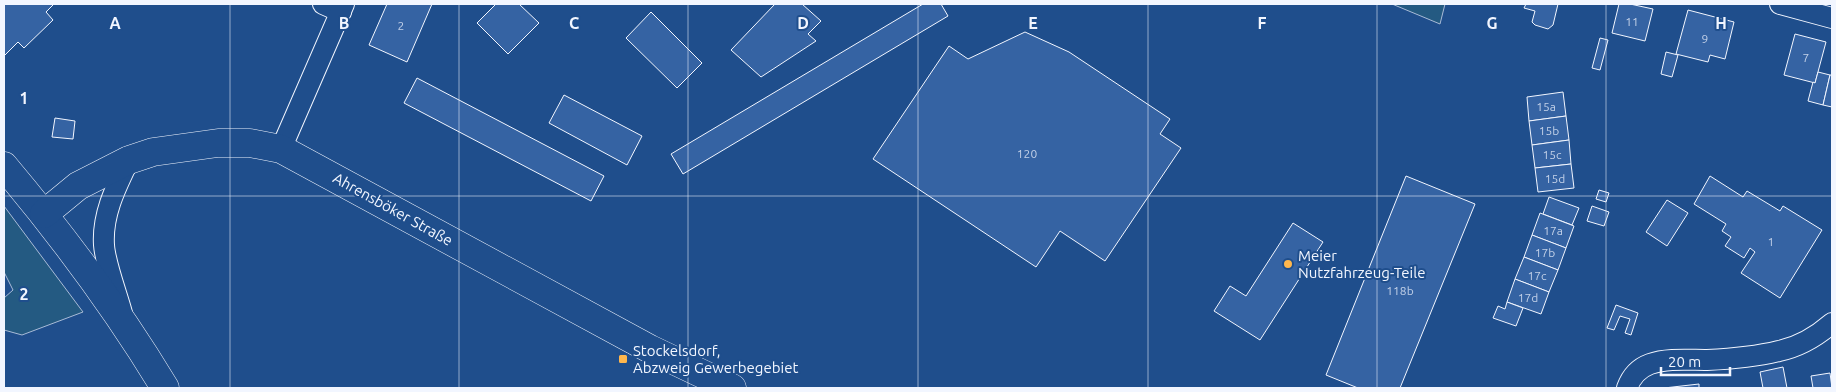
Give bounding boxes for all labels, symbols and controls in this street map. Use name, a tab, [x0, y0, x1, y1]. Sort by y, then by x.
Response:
text: A	[109, 14, 121, 32]
text: B	[339, 14, 349, 32]
text: C	[569, 14, 579, 32]
text: D	[797, 14, 809, 32]
text: E	[1028, 14, 1038, 32]
text: F	[1258, 14, 1267, 32]
text: G	[1486, 14, 1498, 32]
text: H	[1715, 14, 1727, 32]
house number: 11	[1625, 15, 1639, 28]
house number: 2	[398, 19, 404, 32]
house number: 9	[1702, 32, 1708, 45]
house number: 7	[1803, 51, 1809, 64]
text: 1	[19, 89, 29, 107]
house number: 15a	[1536, 100, 1556, 113]
house number: 15b	[1539, 124, 1559, 137]
house number: 120	[1017, 147, 1037, 160]
house number: 15c	[1542, 148, 1562, 161]
street label: Ahrensböker Straße	[330, 169, 456, 249]
house number: 15d	[1545, 172, 1565, 185]
house number: 17a	[1543, 224, 1563, 237]
house number: 1	[1768, 235, 1774, 248]
house number: 17b	[1535, 246, 1555, 259]
place label: Meier Nutzfahrzeug-Teile	[1298, 247, 1425, 281]
marker: Meier Nutzfahrzeug-Teile	[1282, 258, 1294, 270]
house number: 17c	[1527, 269, 1547, 282]
house number: 118b	[1386, 284, 1414, 297]
text: 2	[19, 285, 29, 303]
house number: 17d	[1518, 291, 1538, 304]
place label: Stockelsdorf, Abzweig Gewerbegebiet	[633, 342, 798, 376]
scale bar	[1661, 344, 1730, 376]
marker: Stockelsdorf, Abzweig Gewerbegebiet	[617, 353, 629, 365]
text: 20 m	[1668, 353, 1701, 370]

